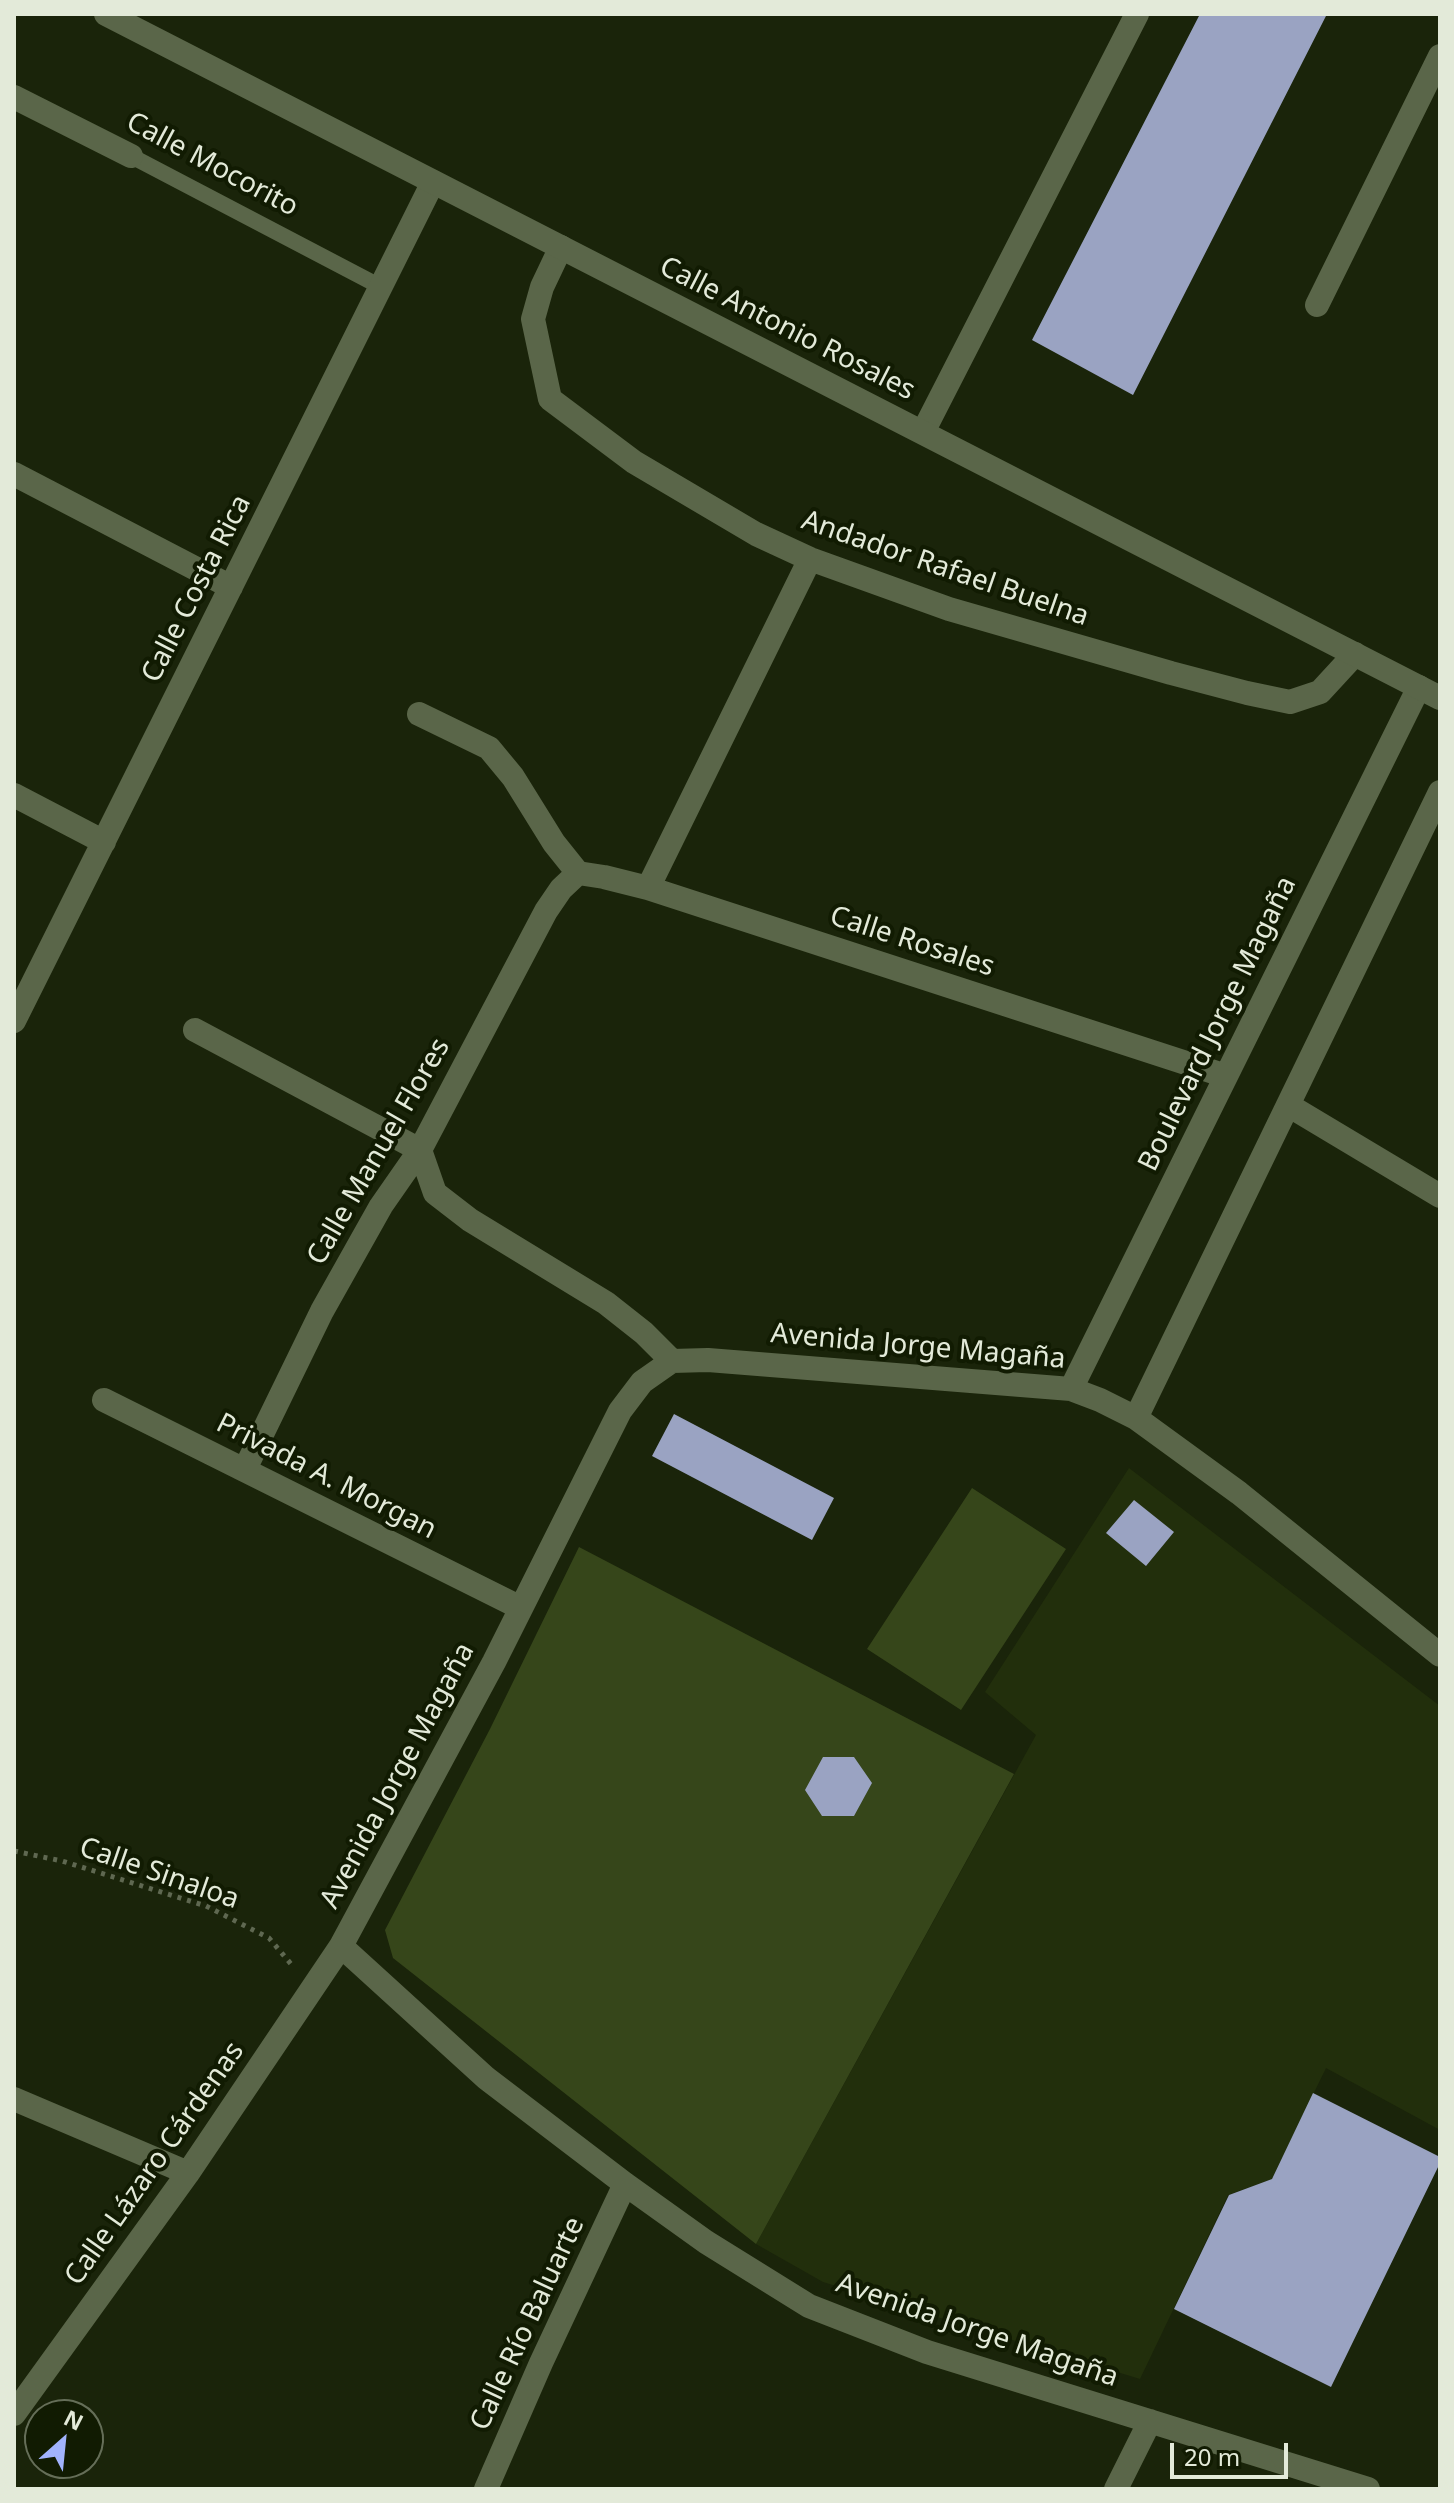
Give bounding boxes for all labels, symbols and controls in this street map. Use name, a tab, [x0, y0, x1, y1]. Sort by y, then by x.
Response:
street label: Calle Mocorito	[120, 106, 304, 224]
street label: Calle Antonio Rosales	[654, 250, 920, 408]
street label: Calle Costa Rica	[135, 490, 259, 688]
street label: Andador Rafael Buelna	[797, 504, 1093, 634]
street label: Boulevard Jorge Magaña	[1132, 871, 1304, 1177]
street label: Calle Rosales	[826, 900, 998, 984]
street label: Calle Manuel Flores	[300, 1033, 458, 1271]
street label: Avenida Jorge Magaña	[769, 1317, 1067, 1377]
street label: Privada A. Morgan	[210, 1407, 442, 1547]
street label: Avenida Jorge Magaña	[314, 1638, 482, 1914]
street label: Calle Sinaloa	[75, 1831, 243, 1917]
street label: Calle Lázaro Cárdenas	[58, 2036, 252, 2292]
street label: Calle Río Baluarte	[464, 2212, 592, 2436]
street label: Avenida Jorge Magaña	[832, 2267, 1122, 2395]
north arrow	[24, 2399, 104, 2479]
text: N	[59, 2402, 89, 2437]
scale bar	[1174, 2427, 1292, 2477]
text: 20 m	[1184, 2440, 1240, 2473]

